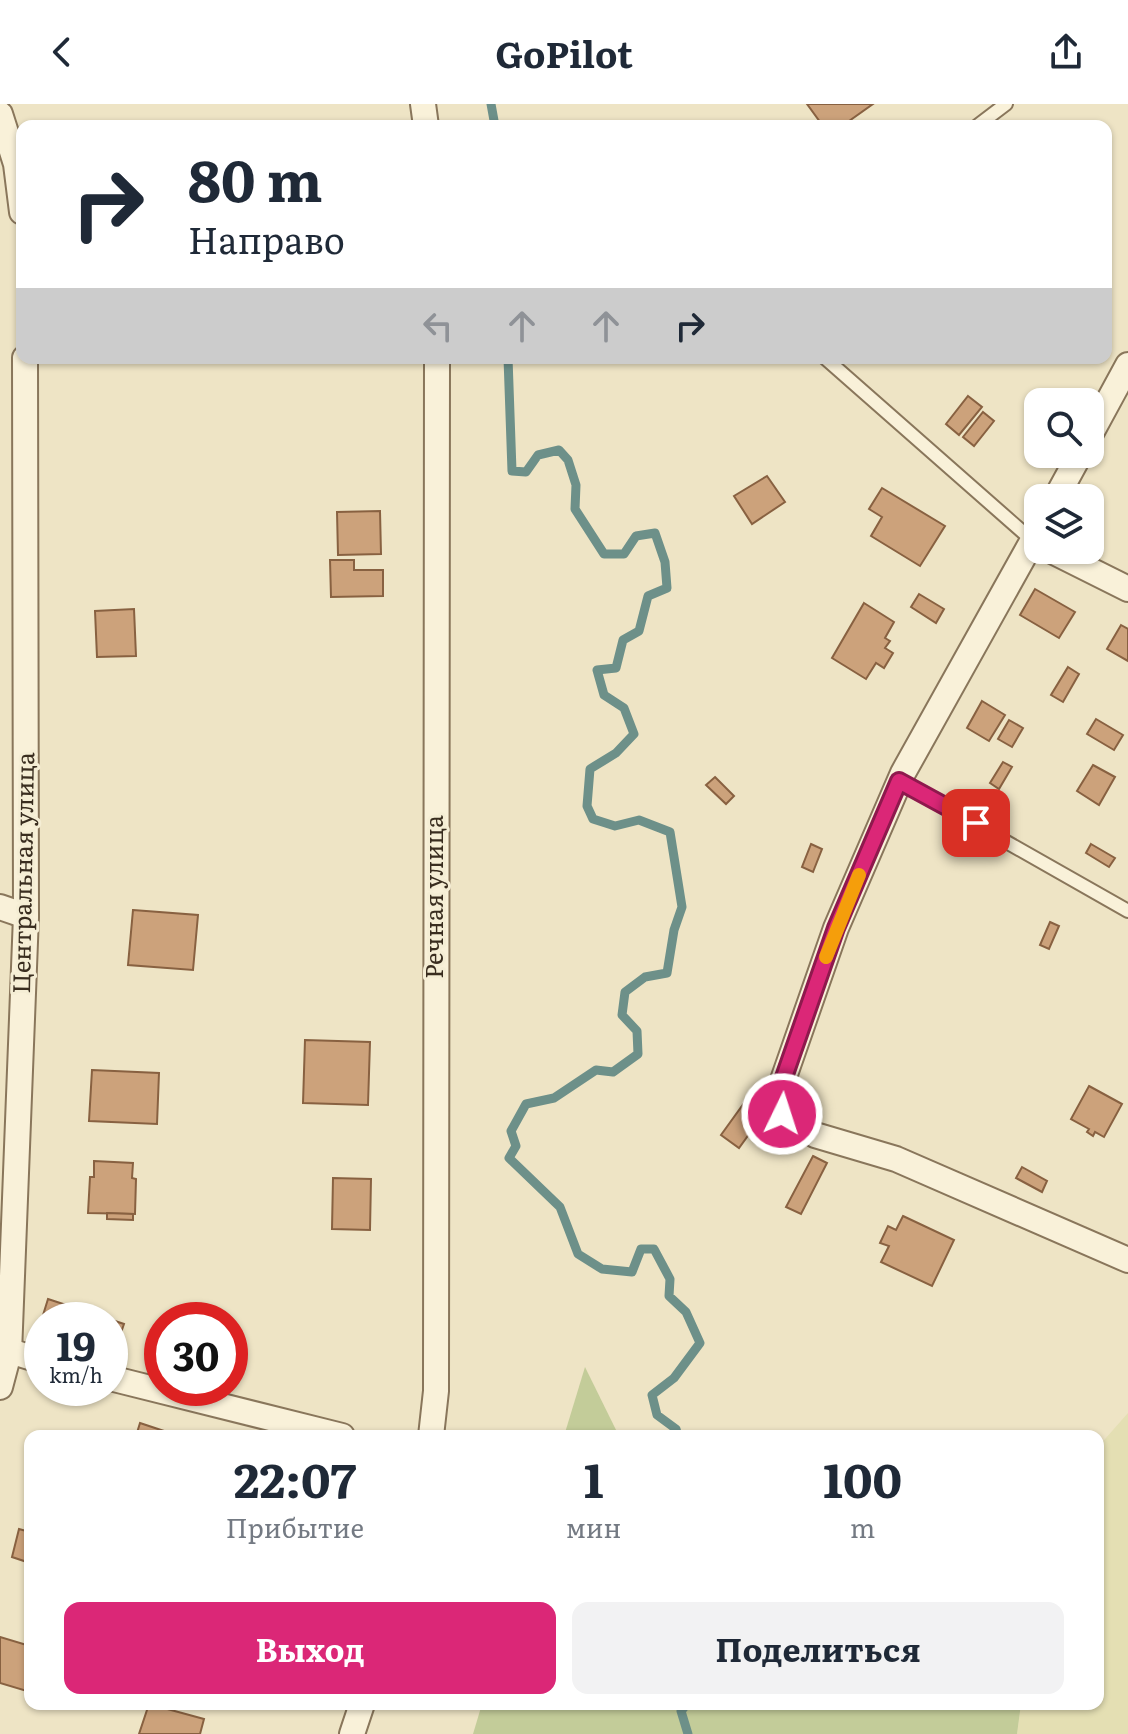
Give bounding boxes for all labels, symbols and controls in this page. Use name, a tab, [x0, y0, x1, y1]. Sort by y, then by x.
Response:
text: GoPilot	[495, 26, 633, 79]
icon: back	[40, 30, 84, 74]
icon: share	[1044, 30, 1088, 74]
text: 80 m	[188, 136, 323, 219]
icon: right	[56, 152, 160, 256]
text: Направо	[188, 212, 345, 265]
icon: left	[416, 304, 460, 348]
icon: ahead	[500, 304, 544, 348]
icon: ahead	[584, 304, 628, 348]
icon: right	[668, 304, 712, 348]
map controls	[1024, 388, 1104, 564]
button: search	[1024, 388, 1104, 468]
button: layers	[1024, 484, 1104, 564]
street label: Центральная улица	[2, 752, 41, 994]
pin	[942, 789, 1010, 857]
icon: arrive	[954, 801, 998, 845]
street label: Речная улица	[415, 815, 450, 979]
position arrow	[740, 1072, 824, 1156]
speed limit sign: 30	[144, 1302, 248, 1406]
text: 19	[56, 1314, 96, 1373]
text: km/h	[49, 1359, 103, 1389]
text: 22:07	[234, 1442, 356, 1513]
text: 1	[584, 1442, 604, 1513]
text: 100	[823, 1442, 902, 1513]
text: Прибытие	[226, 1507, 364, 1546]
text: мин	[566, 1507, 621, 1546]
text: m	[850, 1507, 875, 1546]
button: Выход	[64, 1602, 556, 1694]
button: Поделиться	[572, 1602, 1064, 1694]

